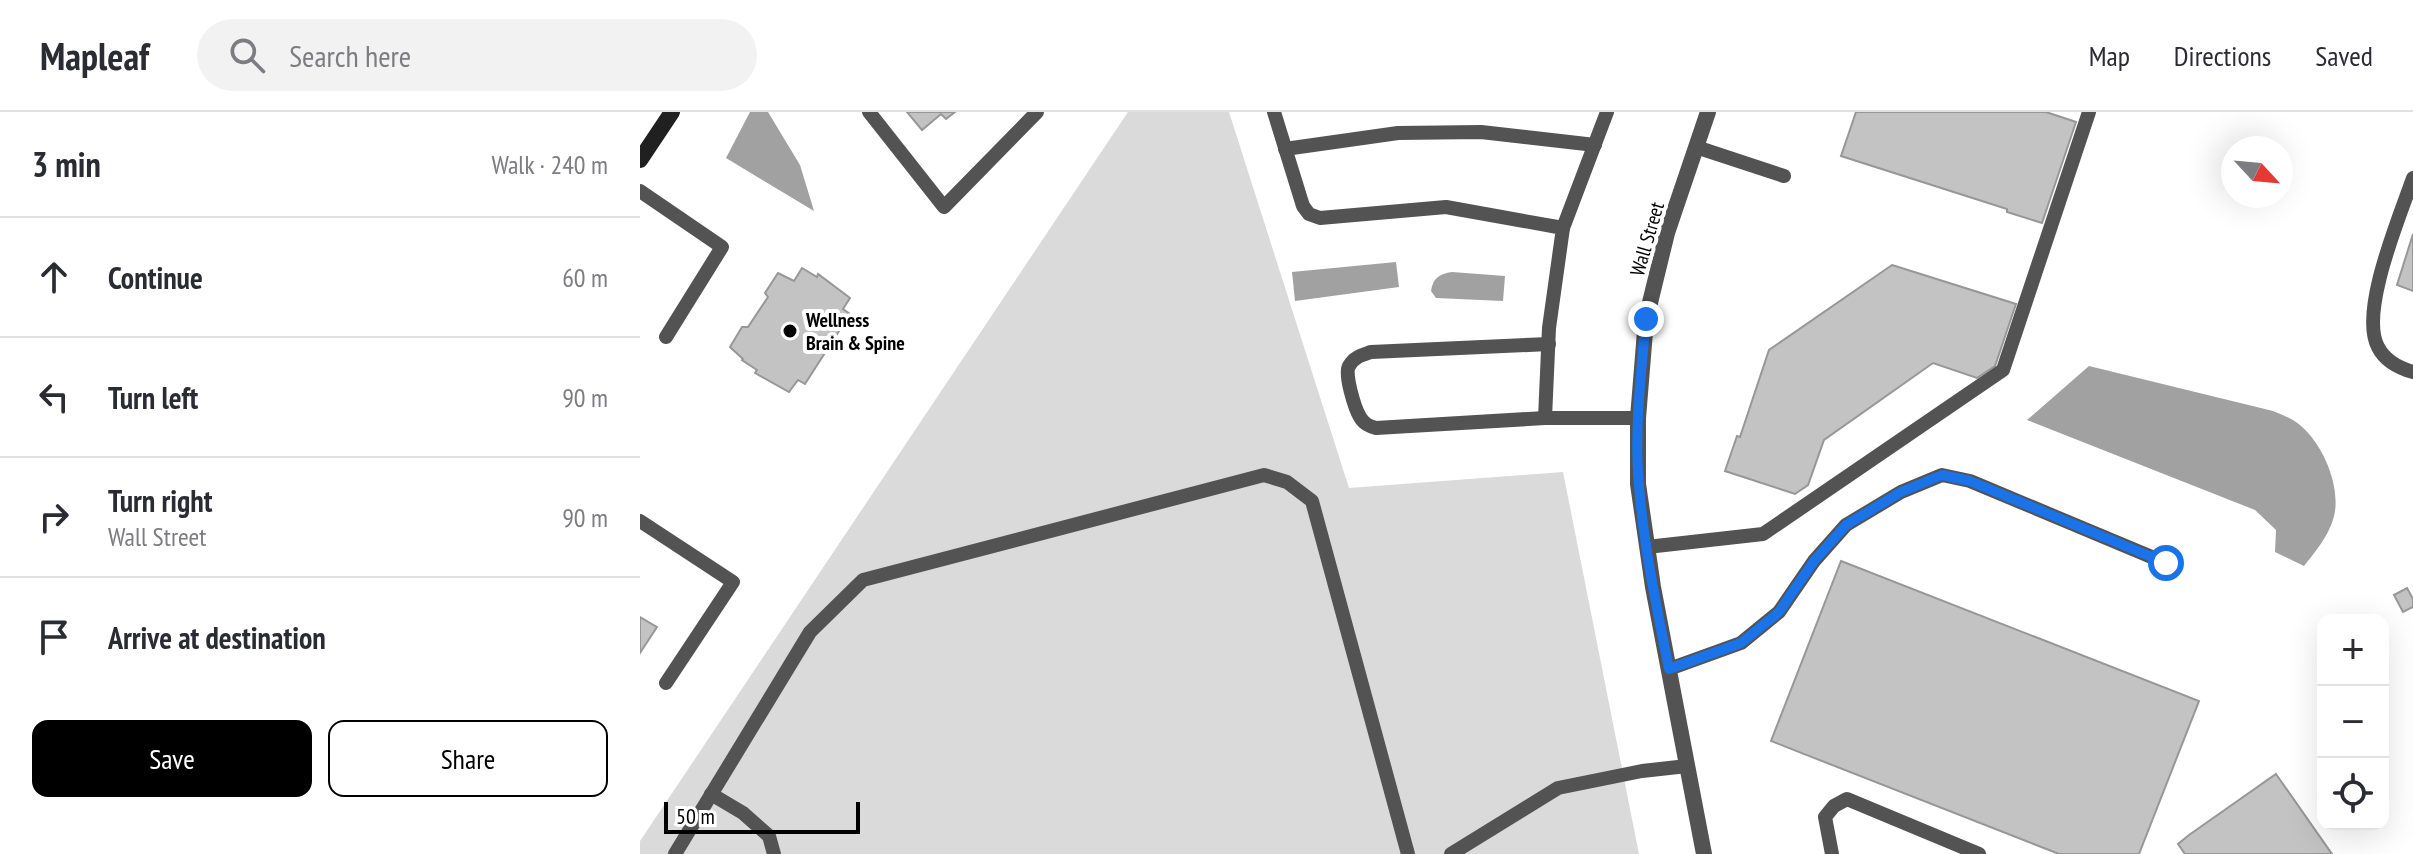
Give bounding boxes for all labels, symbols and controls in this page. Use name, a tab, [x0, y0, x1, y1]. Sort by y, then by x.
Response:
search box	[197, 19, 757, 91]
text: Mapleaf	[40, 31, 149, 80]
icon: search	[225, 33, 269, 77]
text: Search here	[289, 36, 411, 75]
text: Map	[2089, 37, 2130, 74]
text: Directions	[2174, 37, 2271, 74]
text: Saved	[2315, 37, 2373, 74]
north arrow	[2221, 136, 2293, 208]
text: 3 min	[32, 142, 101, 186]
text: Walk · 240 m	[491, 148, 608, 181]
street label: Wall Street	[1624, 199, 1670, 279]
icon: ahead	[32, 255, 76, 299]
text: Continue	[108, 258, 203, 297]
text: 60 m	[562, 261, 608, 294]
route end	[1628, 301, 1664, 337]
place label: Wellness Brain & Spine	[805, 307, 905, 356]
marker: Wellness Brain & Spine	[781, 322, 799, 340]
icon: left	[32, 375, 76, 419]
text: Turn left	[108, 378, 198, 417]
text: 90 m	[562, 381, 608, 414]
text: Turn right	[108, 481, 212, 520]
icon: right	[32, 495, 76, 539]
text: 90 m	[562, 501, 608, 534]
text: Wall Street	[108, 520, 206, 553]
route start	[2148, 545, 2184, 581]
map controls	[2317, 614, 2389, 830]
button: +	[2317, 614, 2389, 686]
icon: arrive	[32, 615, 76, 659]
text: Arrive at destination	[108, 618, 326, 657]
button: −	[2317, 686, 2389, 758]
button: Save	[32, 720, 312, 797]
button: Share	[328, 720, 608, 797]
button: locate	[2317, 758, 2389, 830]
scale bar	[664, 798, 860, 834]
text: 50 m	[676, 802, 715, 830]

